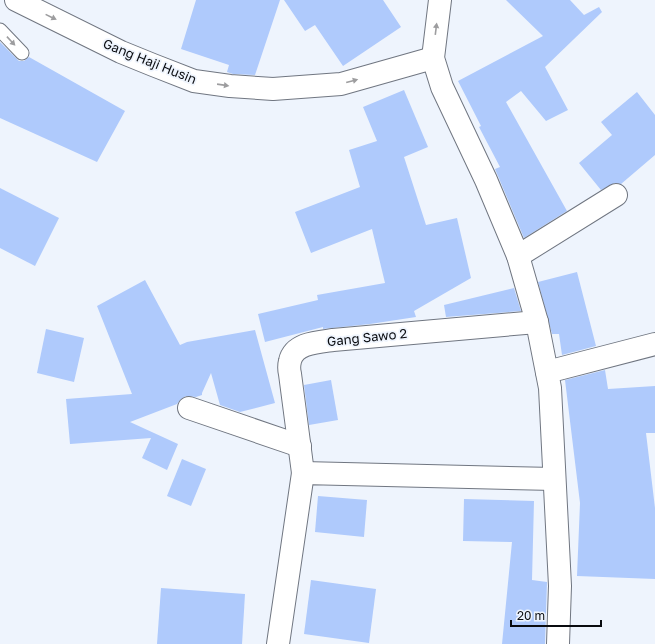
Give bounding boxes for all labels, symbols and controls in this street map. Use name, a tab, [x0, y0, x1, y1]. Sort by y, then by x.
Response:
one-way arrow	[45, 14, 56, 20]
one-way arrow	[433, 23, 440, 35]
street label: Gang Haji Husin	[101, 35, 199, 87]
one-way arrow	[6, 37, 15, 46]
one-way arrow	[346, 78, 358, 84]
one-way arrow	[217, 82, 229, 88]
street label: Gang Sawo 2	[326, 325, 408, 349]
scale bar	[511, 602, 601, 628]
text: 20 m	[517, 608, 545, 623]

